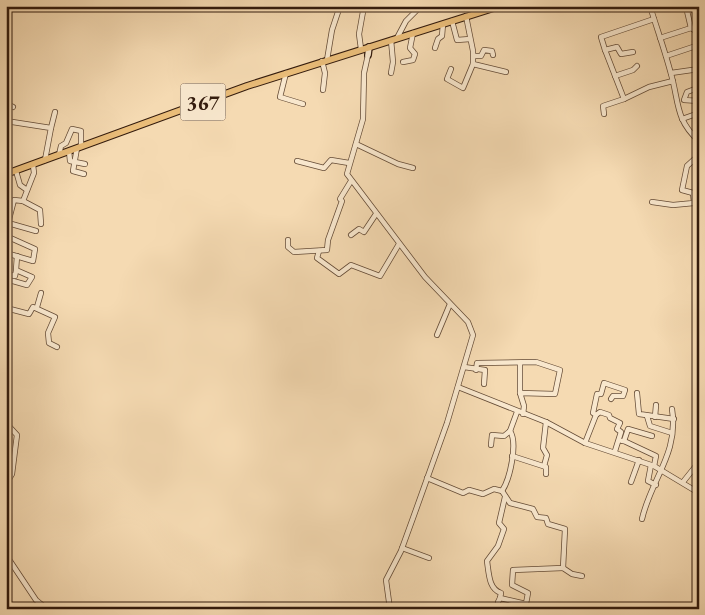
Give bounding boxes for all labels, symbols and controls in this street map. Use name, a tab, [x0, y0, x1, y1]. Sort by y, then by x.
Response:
road number: 367	[180, 84, 226, 120]

